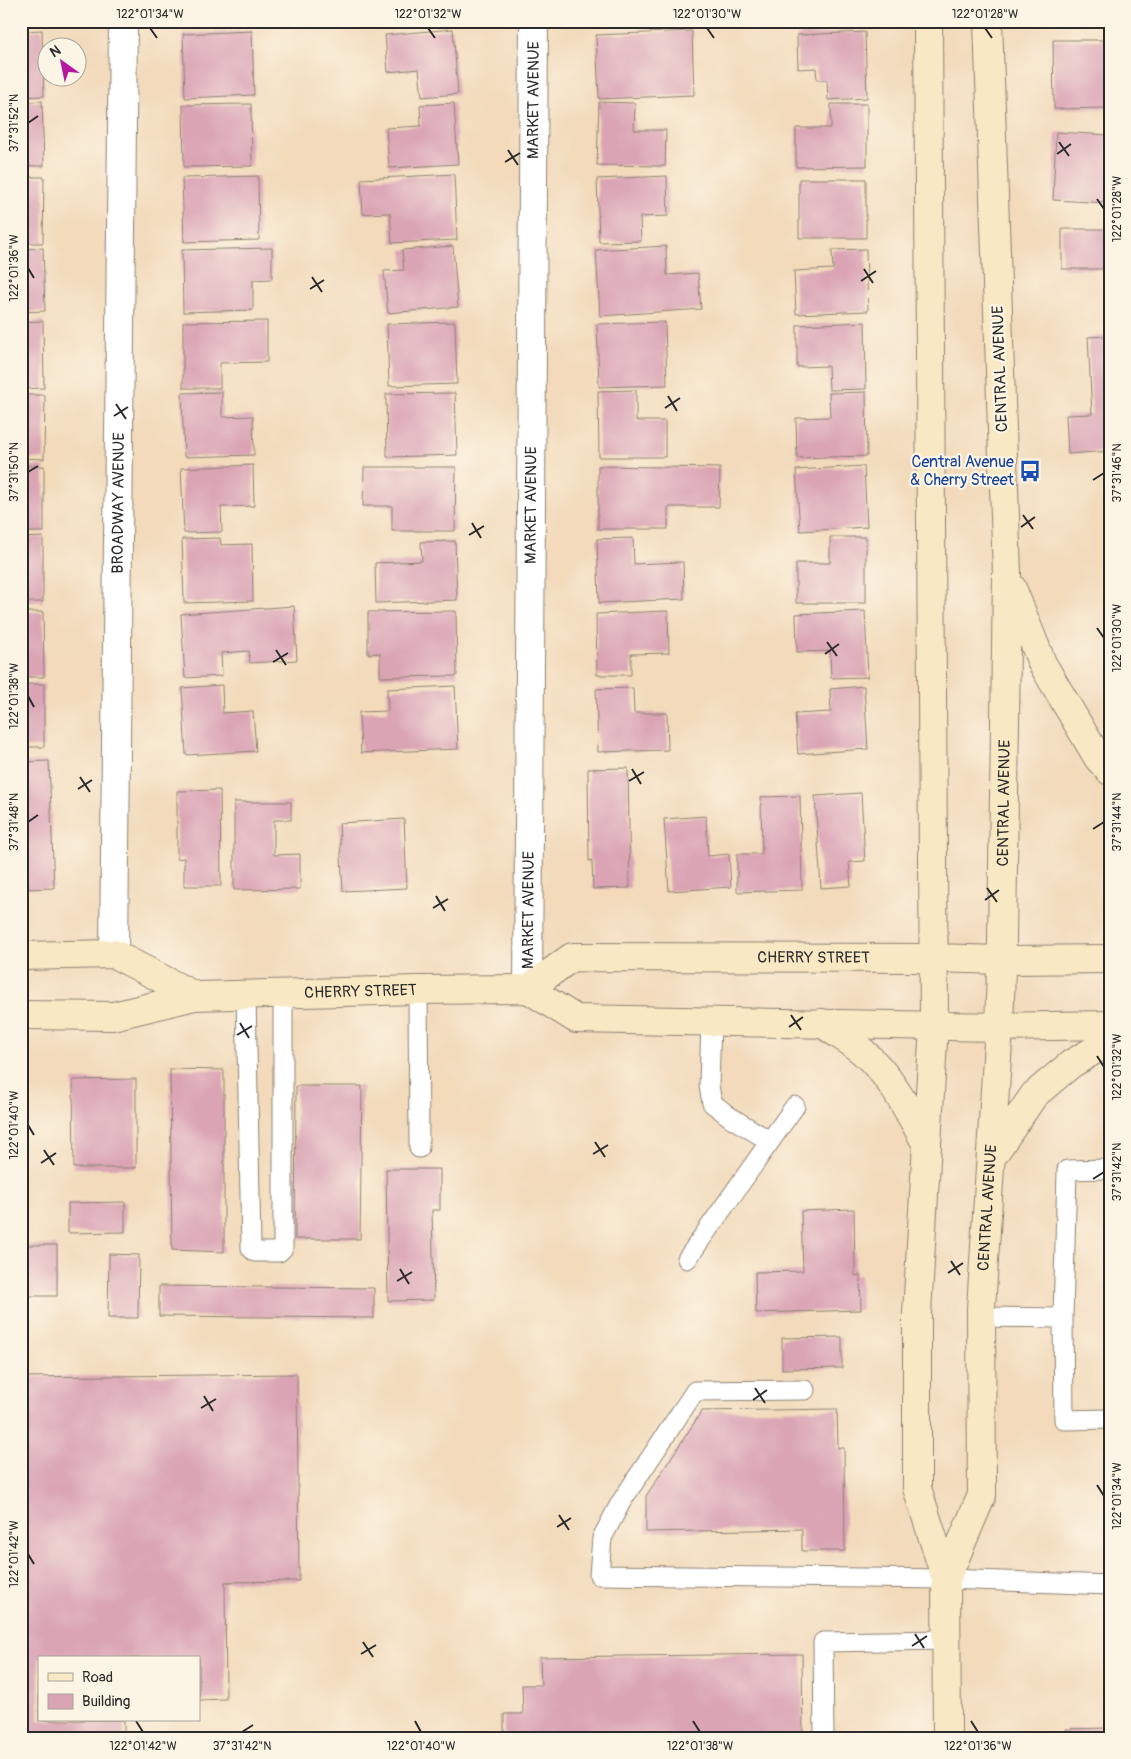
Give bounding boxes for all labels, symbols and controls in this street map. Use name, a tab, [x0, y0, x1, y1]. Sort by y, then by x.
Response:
text: 122°01'34"W	[116, 7, 184, 22]
text: 122°01'32"W	[394, 7, 462, 22]
text: 122°01'30"W	[673, 7, 741, 22]
text: 122°01'28"W	[952, 7, 1018, 22]
north arrow	[38, 38, 88, 88]
street label: MARKET AVENUE	[523, 41, 544, 159]
text: N	[47, 42, 64, 61]
text: 37°31'52"N	[7, 94, 22, 152]
text: 122°01'28"W	[1110, 176, 1125, 242]
text: 122°01'36"W	[7, 234, 22, 302]
street label: CENTRAL AVENUE	[988, 305, 1012, 433]
street label: BROADWAY AVENUE	[108, 432, 129, 574]
text: 37°31'50"N	[7, 442, 22, 502]
text: 37°31'46"N	[1110, 444, 1125, 503]
street label: MARKET AVENUE	[521, 446, 541, 564]
place label: Central Avenue & Cherry Street	[910, 452, 1015, 490]
bus stop icon: Central Avenue & Cherry Street	[1017, 458, 1043, 484]
text: 122°01'30"W	[1110, 604, 1125, 672]
text: 122°01'38"W	[7, 663, 22, 729]
street label: CENTRAL AVENUE	[993, 740, 1015, 867]
text: 37°31'48"N	[7, 793, 22, 851]
text: 37°31'44"N	[1110, 793, 1125, 851]
street label: MARKET AVENUE	[518, 851, 539, 969]
street label: CHERRY STREET	[757, 948, 870, 968]
street label: CHERRY STREET	[304, 980, 417, 1003]
text: 122°01'32"W	[1110, 1033, 1125, 1101]
text: 122°01'40"W	[7, 1091, 22, 1159]
text: 37°31'42"N	[1110, 1143, 1125, 1201]
street label: CENTRAL AVENUE	[973, 1144, 1001, 1271]
text: 122°01'34"W	[1110, 1462, 1125, 1530]
text: 122°01'42"W	[7, 1520, 22, 1588]
legend	[38, 1656, 200, 1722]
text: Road	[82, 1668, 113, 1687]
text: Building	[82, 1692, 130, 1711]
text: 122°01'42"W	[109, 1739, 177, 1754]
text: 37°31'42"N	[213, 1739, 271, 1754]
text: 122°01'40"W	[387, 1739, 455, 1754]
text: 122°01'38"W	[667, 1739, 733, 1754]
text: 122°01'36"W	[944, 1739, 1012, 1754]

